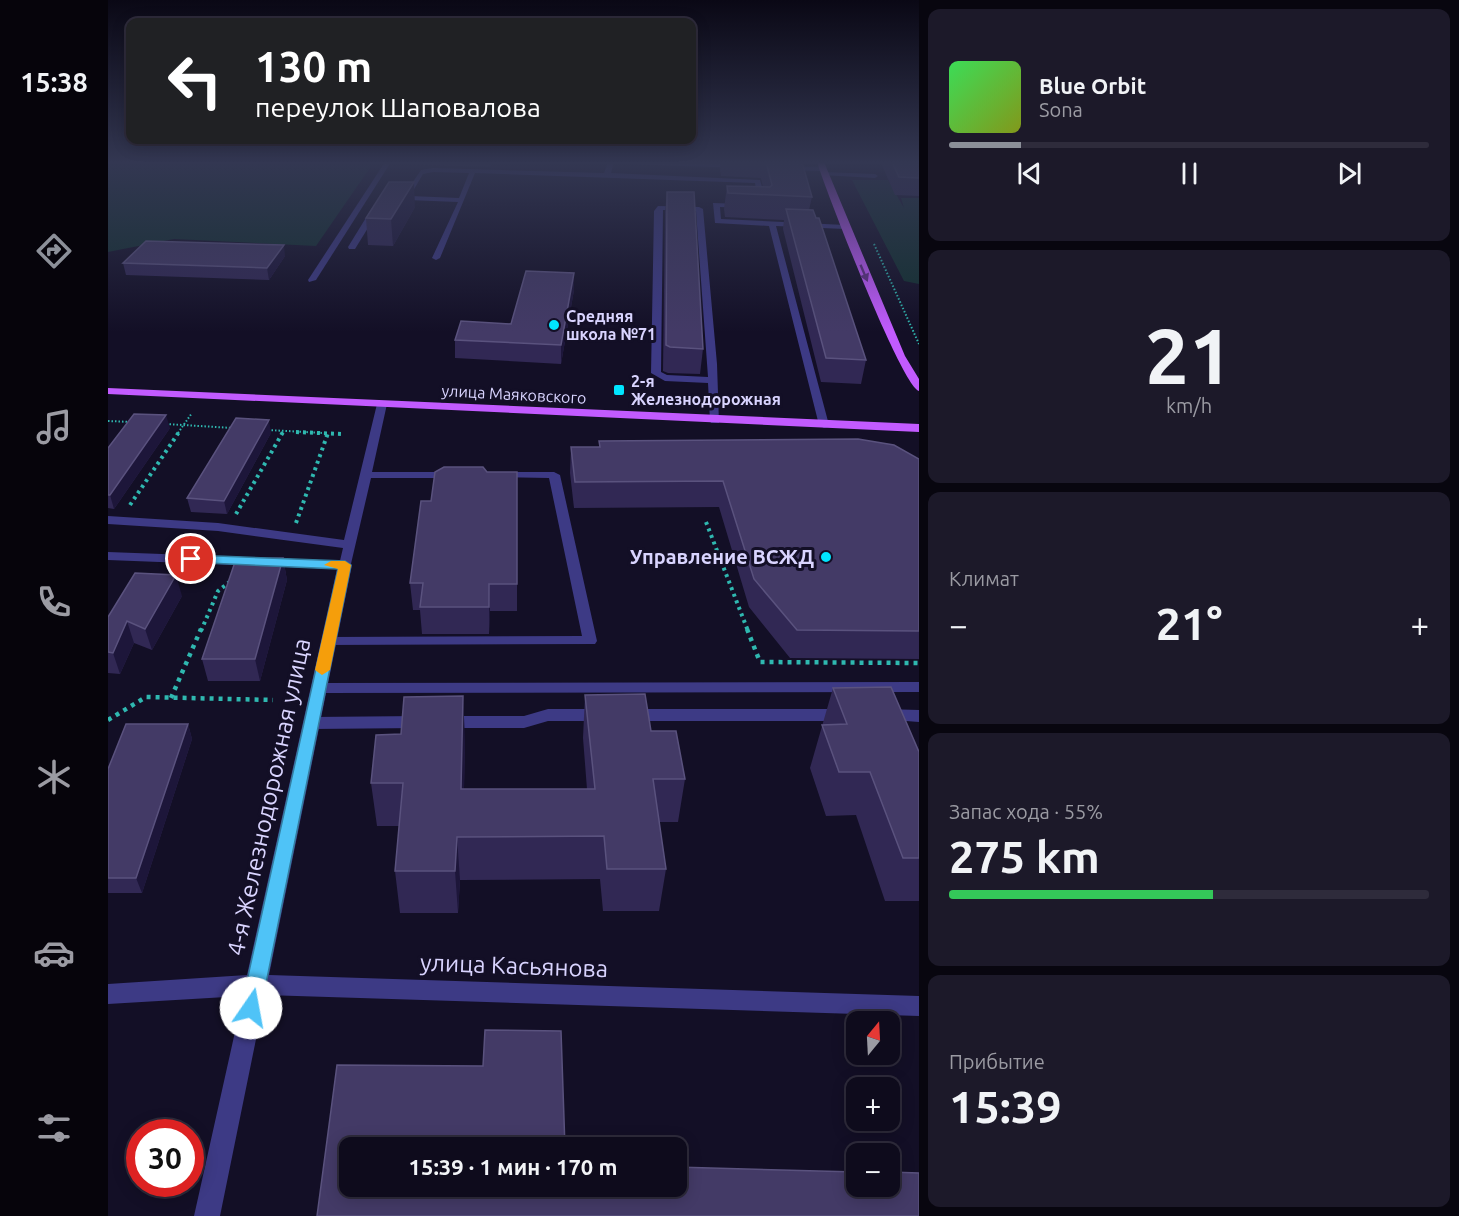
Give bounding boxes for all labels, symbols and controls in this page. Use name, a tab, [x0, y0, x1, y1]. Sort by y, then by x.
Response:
icon: left	[156, 42, 234, 120]
text: 130 m	[255, 43, 372, 90]
text: 15:38	[20, 67, 88, 97]
text: Blue Orbit	[1039, 73, 1146, 98]
text: переулок Шаповалова	[255, 92, 541, 122]
text: Sona	[1039, 98, 1083, 121]
icon: previous	[1013, 157, 1046, 190]
icon: pause	[1173, 157, 1206, 190]
icon: next	[1333, 157, 1366, 190]
icon: directions	[33, 230, 75, 272]
one-way arrow	[859, 264, 869, 282]
place label: Средняя школа №71	[566, 307, 656, 343]
text: 21	[1145, 311, 1233, 399]
marker: Средняя школа №71	[547, 318, 561, 332]
place label: 2-я Железнодорожная	[631, 372, 781, 408]
street label: улица Маяковского	[441, 381, 587, 407]
marker: 2-я Железнодорожная	[612, 383, 626, 397]
text: km/h	[1166, 394, 1212, 417]
icon: music	[33, 406, 75, 448]
pin	[165, 533, 216, 584]
icon: arrive	[174, 542, 207, 575]
place label: Управление ВСЖД	[630, 545, 814, 568]
marker: Управление ВСЖД	[819, 550, 833, 564]
text: Климат	[949, 567, 1019, 590]
icon: phone	[33, 581, 75, 623]
text: 21°	[1156, 598, 1222, 649]
text: −	[949, 606, 968, 643]
text: +	[1410, 606, 1429, 643]
street label: 4-я Железнодорожная улица	[222, 636, 315, 958]
icon: climate	[33, 756, 75, 798]
text: Запас хода · 55%	[949, 800, 1103, 823]
text: 275 km	[949, 831, 1100, 882]
icon: car	[33, 932, 75, 974]
street label: улица Касьянова	[419, 949, 609, 982]
position arrow	[219, 976, 283, 1040]
north arrow	[846, 1011, 900, 1065]
map controls	[846, 1011, 900, 1197]
text: Прибытие	[949, 1050, 1045, 1073]
button: +	[846, 1077, 900, 1131]
text: 15:39	[949, 1081, 1062, 1132]
icon: filters	[33, 1107, 75, 1149]
speed limit sign: 30	[126, 1119, 204, 1197]
button: −	[846, 1143, 900, 1197]
text: 15:39 · 1 мин · 170 m	[409, 1154, 617, 1179]

